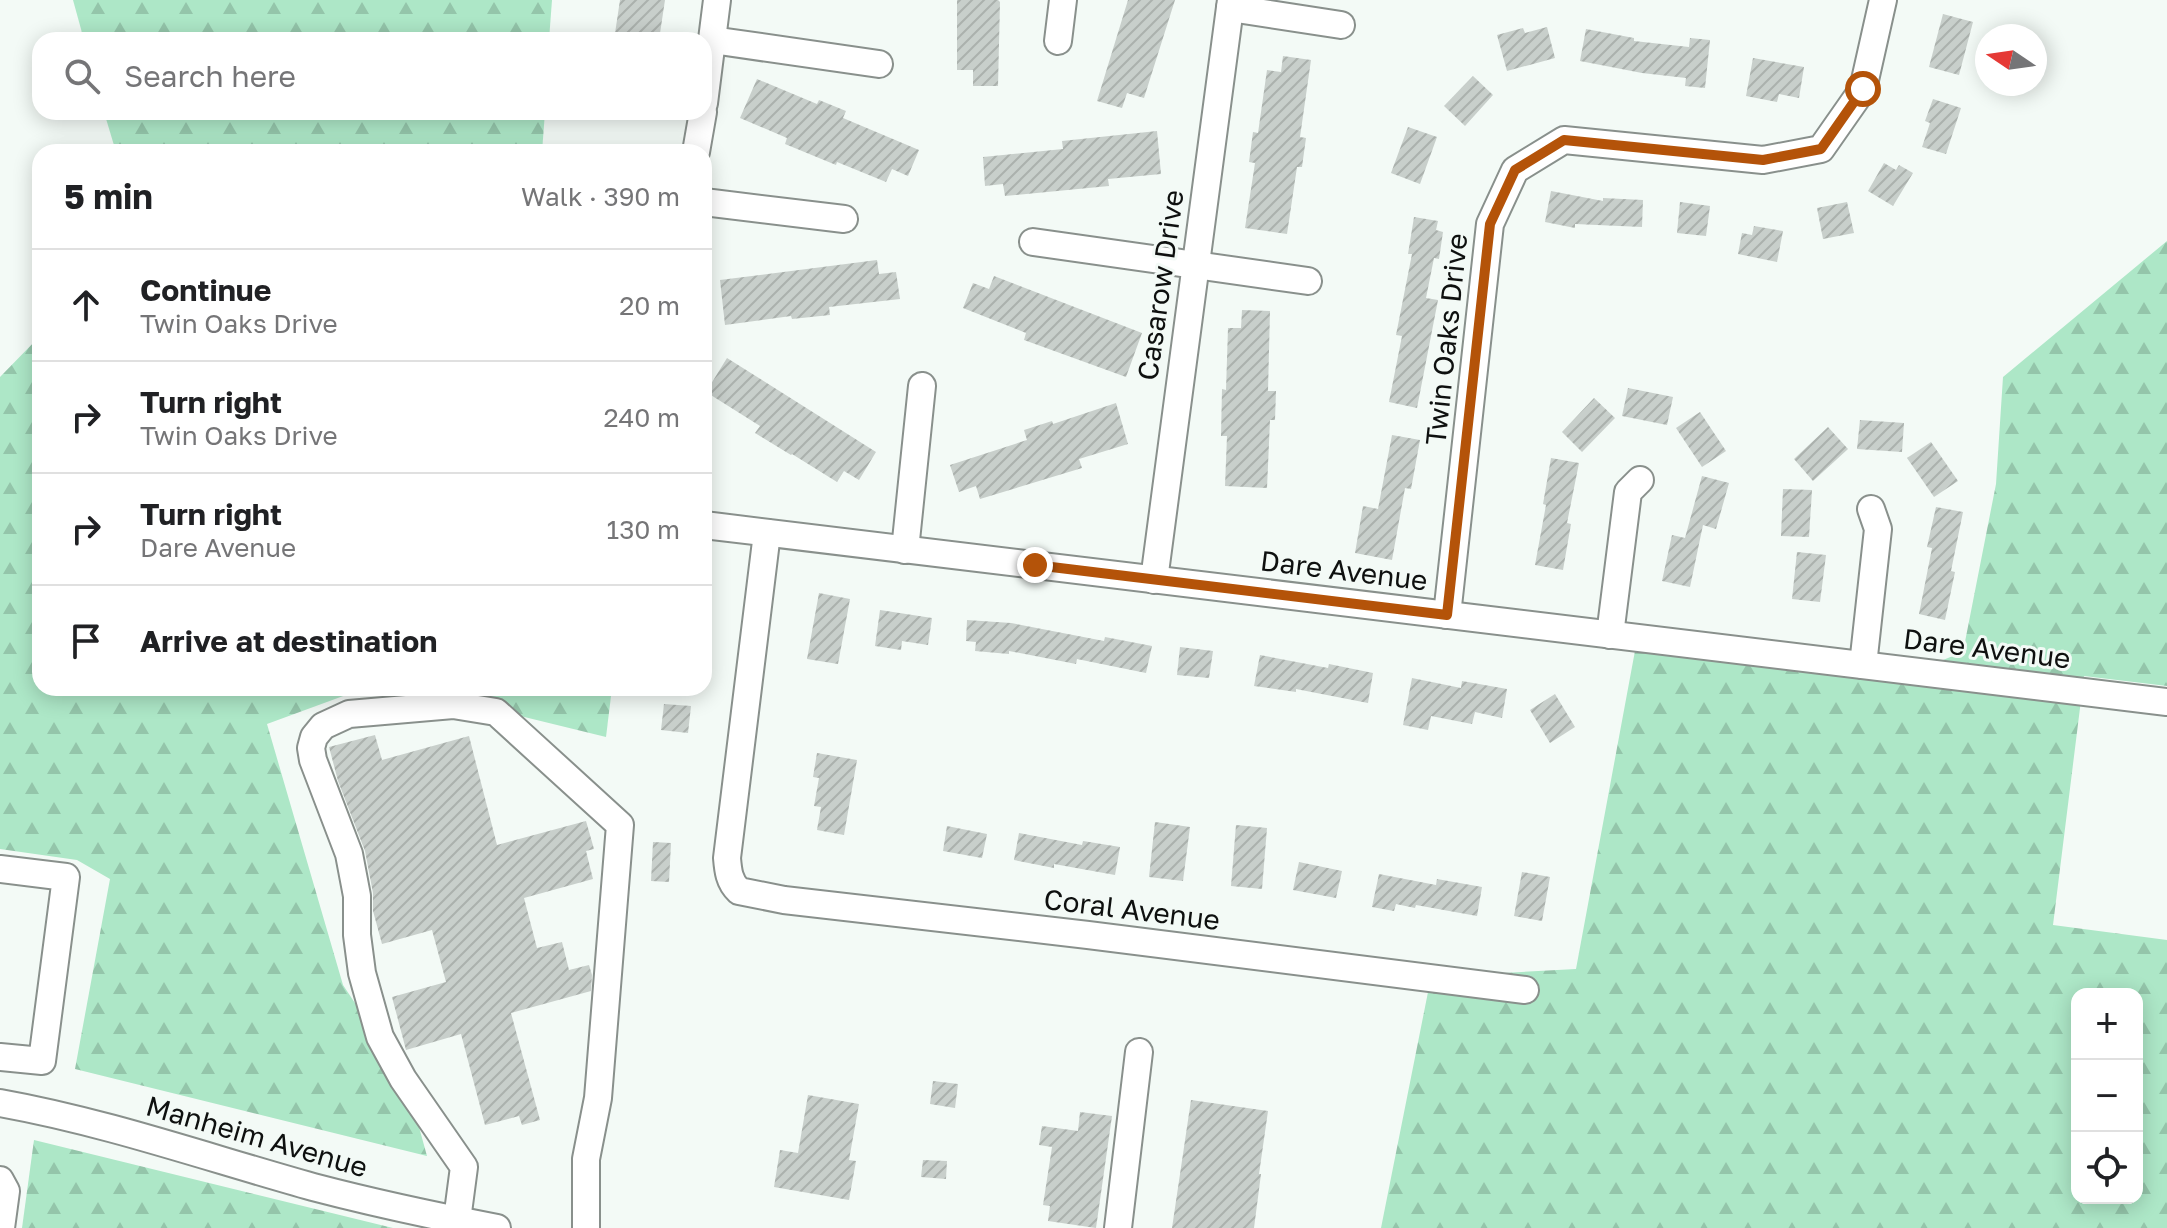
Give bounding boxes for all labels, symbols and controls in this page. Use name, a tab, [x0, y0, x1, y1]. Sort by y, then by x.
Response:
north arrow	[1975, 24, 2047, 96]
search box	[32, 32, 712, 120]
icon: search	[60, 54, 104, 98]
text: Search here	[124, 58, 296, 94]
route start	[1845, 71, 1881, 107]
text: 5 min	[64, 176, 153, 216]
text: Walk · 390 m	[521, 181, 680, 212]
street label: Casarow Drive	[1130, 188, 1190, 382]
street label: Twin Oaks Drive	[1418, 231, 1474, 447]
text: Continue	[140, 272, 271, 308]
icon: ahead	[64, 283, 108, 327]
text: 20 m	[619, 290, 680, 321]
text: Twin Oaks Drive	[140, 308, 338, 339]
text: Turn right	[140, 384, 282, 420]
icon: right	[64, 395, 108, 439]
text: 240 m	[603, 402, 680, 433]
text: Twin Oaks Drive	[140, 420, 338, 451]
text: Turn right	[140, 496, 282, 532]
icon: right	[64, 507, 108, 551]
text: 130 m	[607, 514, 680, 545]
text: Dare Avenue	[140, 532, 296, 563]
street label: Dare Avenue	[1259, 543, 1429, 597]
route end	[1017, 547, 1053, 583]
icon: arrive	[64, 619, 108, 663]
street label: Dare Avenue	[1902, 621, 2072, 675]
text: Arrive at destination	[140, 623, 437, 659]
street label: Coral Avenue	[1042, 882, 1222, 936]
map controls	[2071, 988, 2143, 1204]
button: +	[2071, 988, 2143, 1060]
button: −	[2071, 1060, 2143, 1132]
street label: Manheim Avenue	[143, 1089, 371, 1183]
button: locate	[2071, 1132, 2143, 1204]

